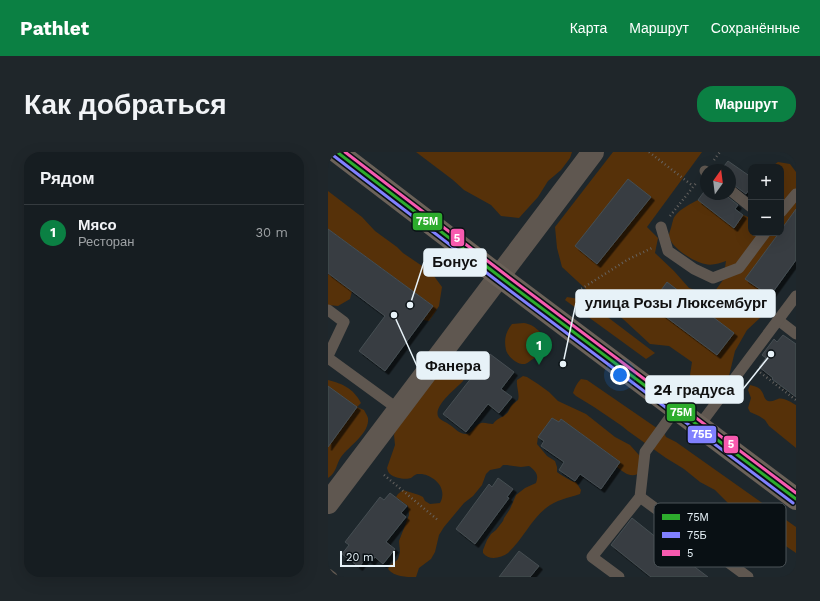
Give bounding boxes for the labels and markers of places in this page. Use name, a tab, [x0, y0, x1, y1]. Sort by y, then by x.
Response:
callout: Бонус	[424, 249, 486, 276]
callout: улица Розы Люксембург	[576, 290, 775, 317]
pin: 1	[526, 332, 552, 365]
callout: Фанера	[417, 352, 489, 379]
callout: 24 градуса	[646, 376, 743, 403]

